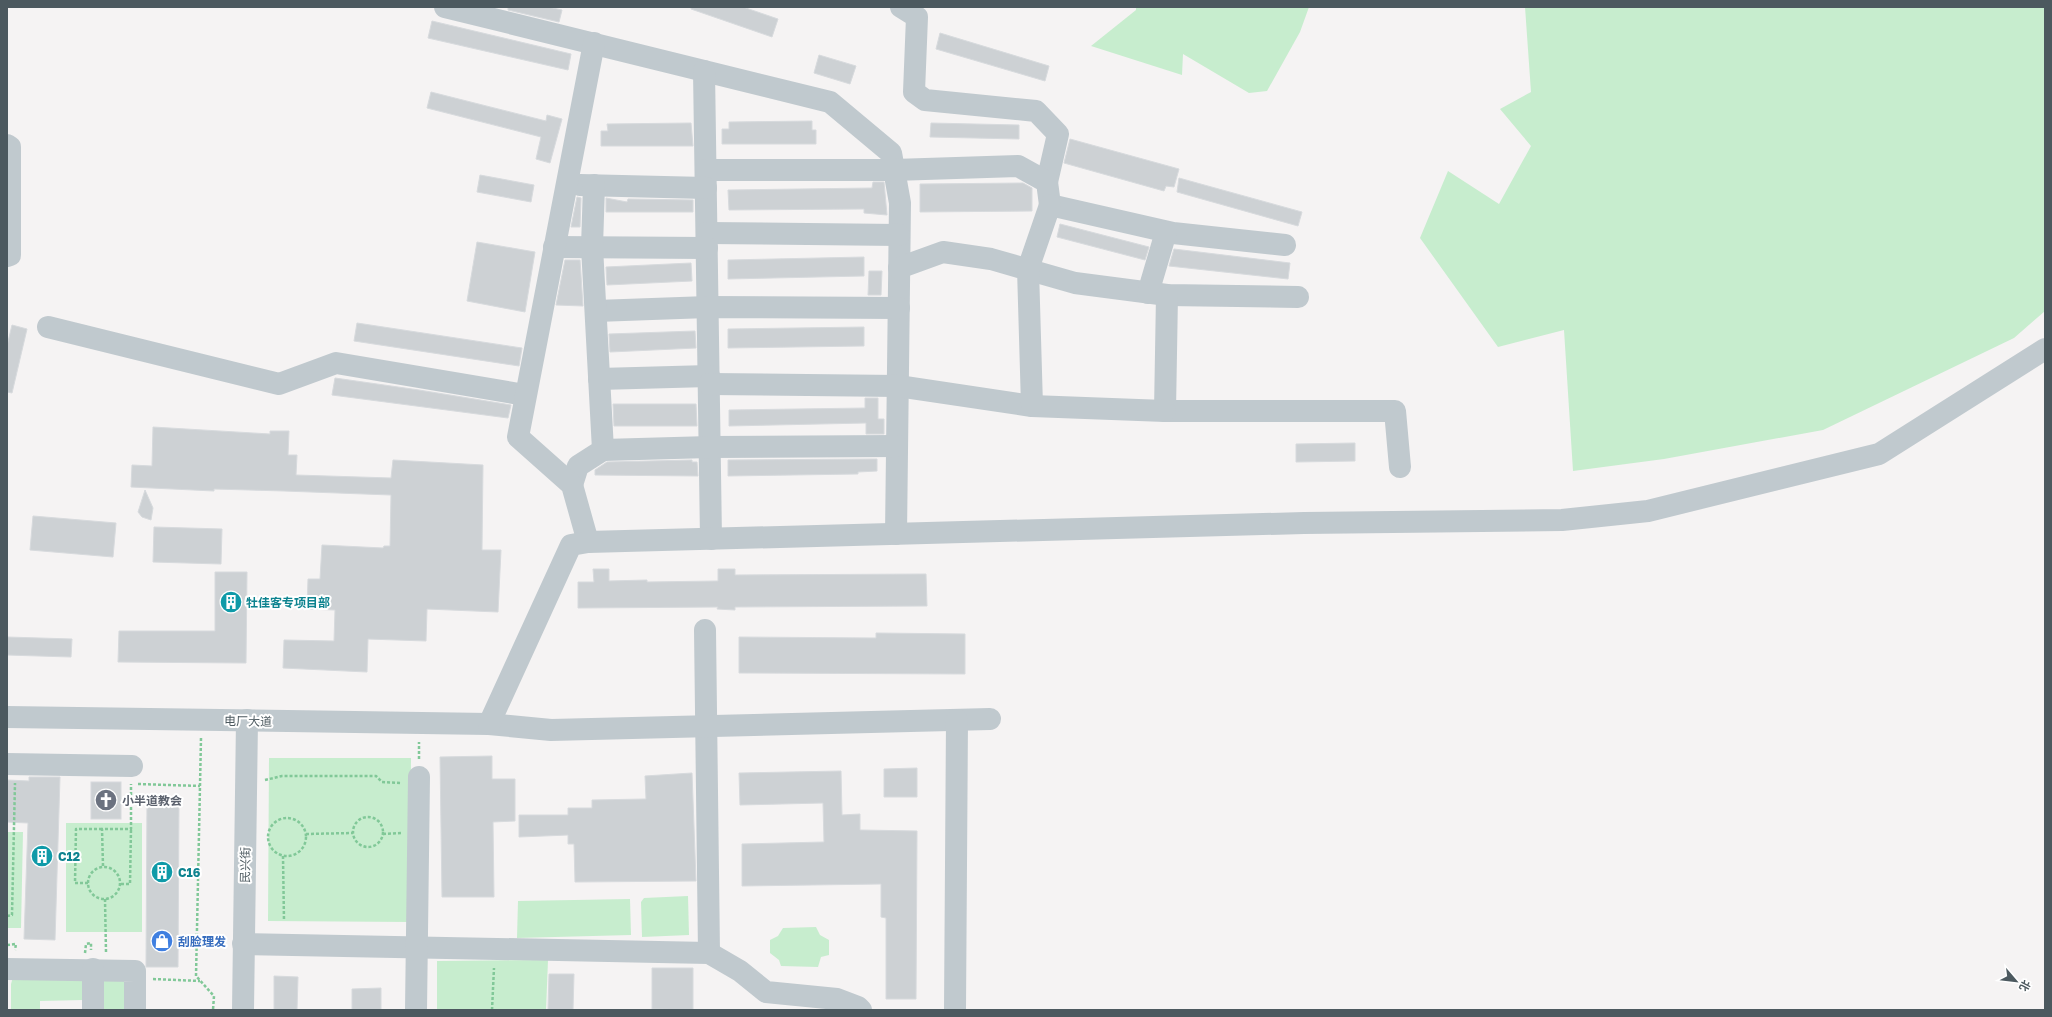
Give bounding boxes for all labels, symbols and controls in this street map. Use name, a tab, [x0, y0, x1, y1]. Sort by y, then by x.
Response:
building icon: 牡佳客专项目部	[218, 589, 244, 615]
place label: 牡佳客专项目部	[246, 595, 330, 610]
street label: 电厂大道	[224, 713, 272, 729]
church icon: 小半道教会	[93, 787, 119, 813]
place label: 小半道教会	[122, 793, 182, 808]
building icon: C12	[29, 843, 55, 869]
street label: 民兴街	[237, 847, 253, 883]
place label: C12	[58, 849, 80, 864]
building icon: C16	[149, 859, 175, 885]
place label: C16	[178, 865, 201, 880]
shop icon: 刮脸理发	[149, 928, 175, 954]
place label: 刮脸理发	[178, 934, 226, 949]
north arrow	[1996, 961, 2036, 1001]
text: 北	[2017, 978, 2034, 994]

